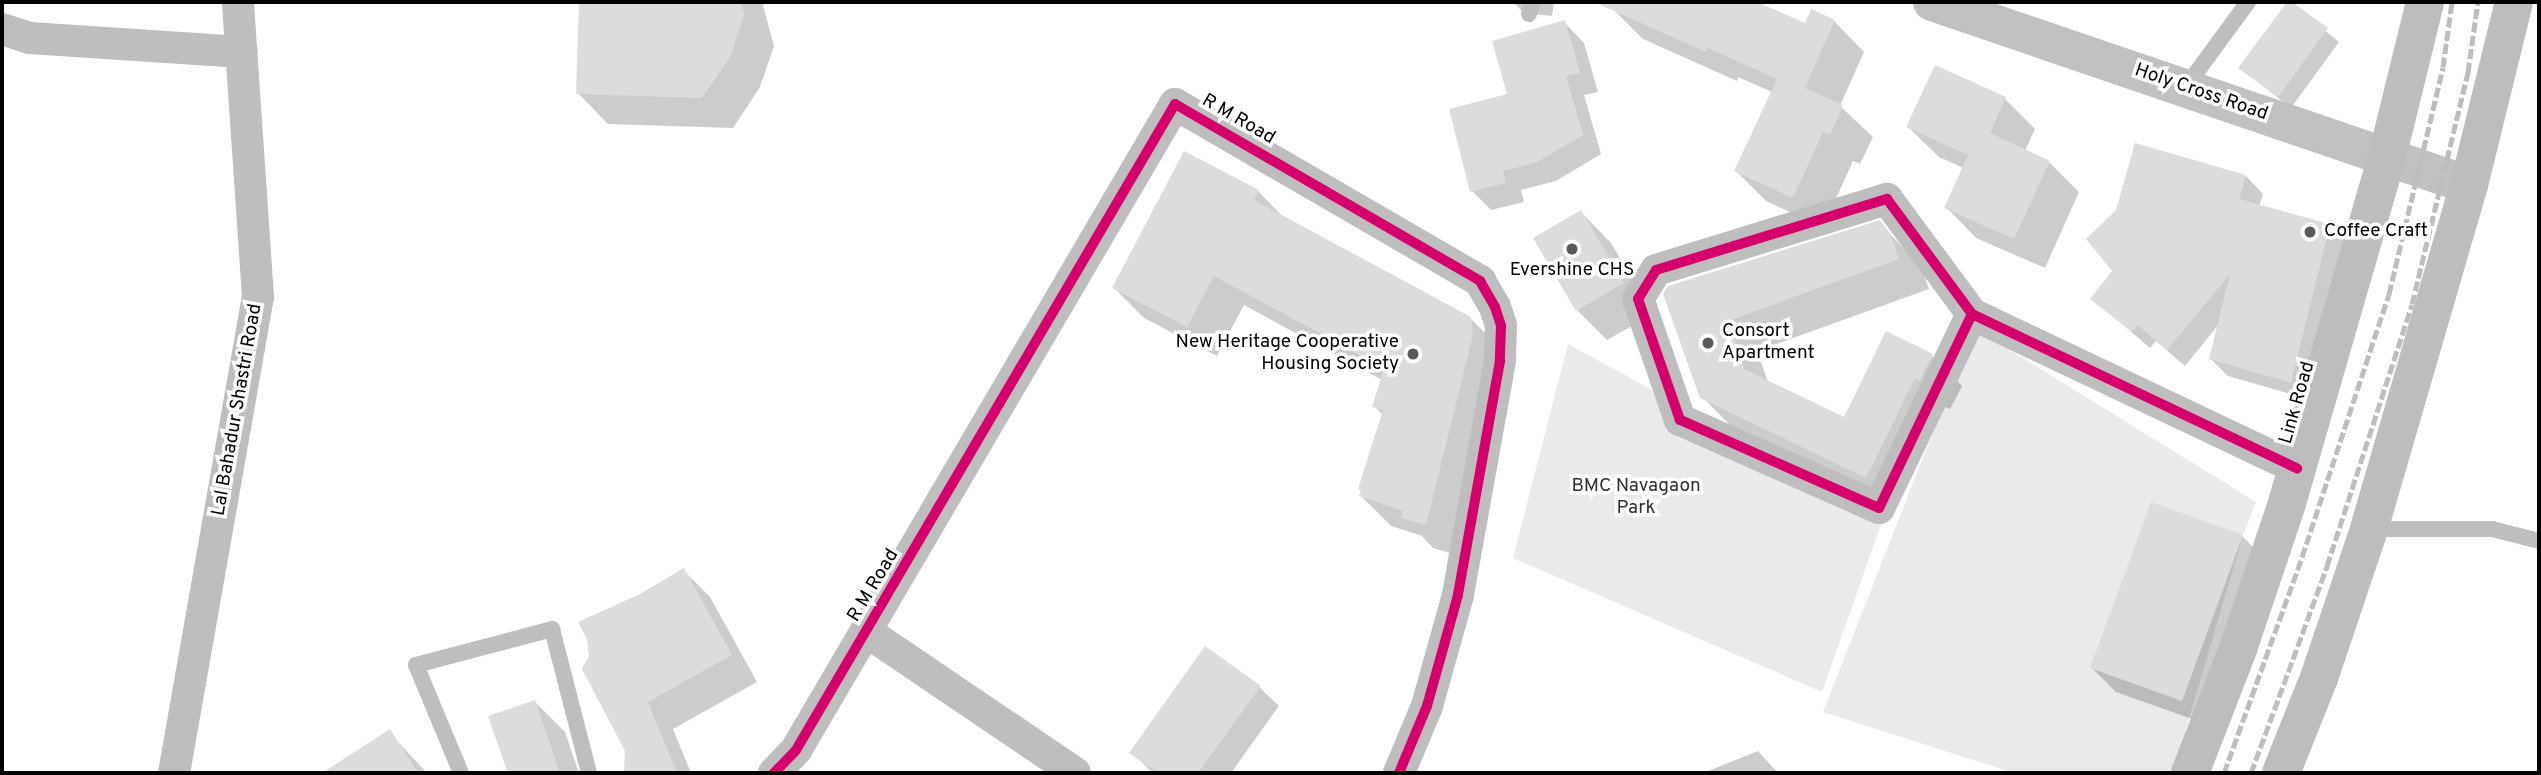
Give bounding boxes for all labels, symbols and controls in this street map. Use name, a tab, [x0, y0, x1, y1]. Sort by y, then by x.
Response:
street label: Holy Cross Road	[2131, 60, 2271, 126]
street label: R M Road	[1197, 90, 1279, 150]
place label: Coffee Craft	[2324, 221, 2428, 243]
marker: Coffee Craft	[2302, 224, 2318, 240]
marker: Evershine CHS	[1564, 241, 1580, 257]
place label: Evershine CHS	[1510, 260, 1634, 282]
street label: Lal Bahadur Shastri Road	[208, 302, 268, 518]
place label: Consort Apartment	[1722, 321, 1815, 365]
place label: New Heritage Cooperative Housing Society	[1176, 332, 1399, 376]
marker: Consort Apartment	[1700, 335, 1716, 351]
marker: New Heritage Cooperative Housing Society	[1405, 346, 1421, 362]
street label: Link Road	[2275, 359, 2321, 447]
park label: BMC Navagaon Park	[1571, 476, 1701, 520]
street label: R M Road	[843, 545, 905, 627]

